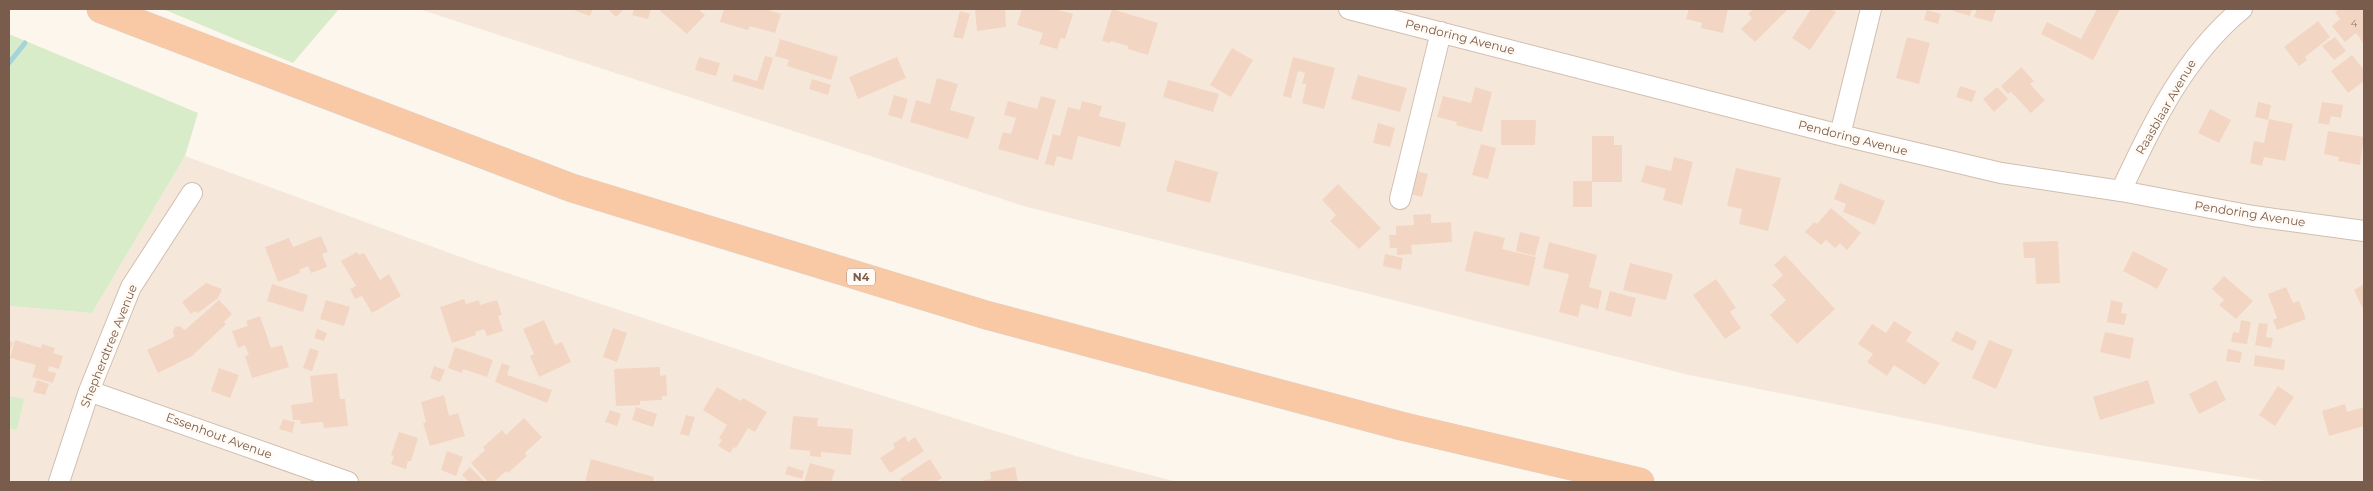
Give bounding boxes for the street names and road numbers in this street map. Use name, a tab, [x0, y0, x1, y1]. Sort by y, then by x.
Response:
street label: Pendoring Avenue	[1404, 16, 1516, 57]
street label: Raasblaar Avenue	[2132, 56, 2199, 157]
street label: Pendoring Avenue	[1797, 117, 1909, 158]
street label: Pendoring Avenue	[2193, 197, 2307, 230]
road number: N4	[847, 268, 875, 286]
street label: Shepherdtree Avenue	[77, 282, 140, 410]
street label: Essenhout Avenue	[164, 409, 274, 462]

